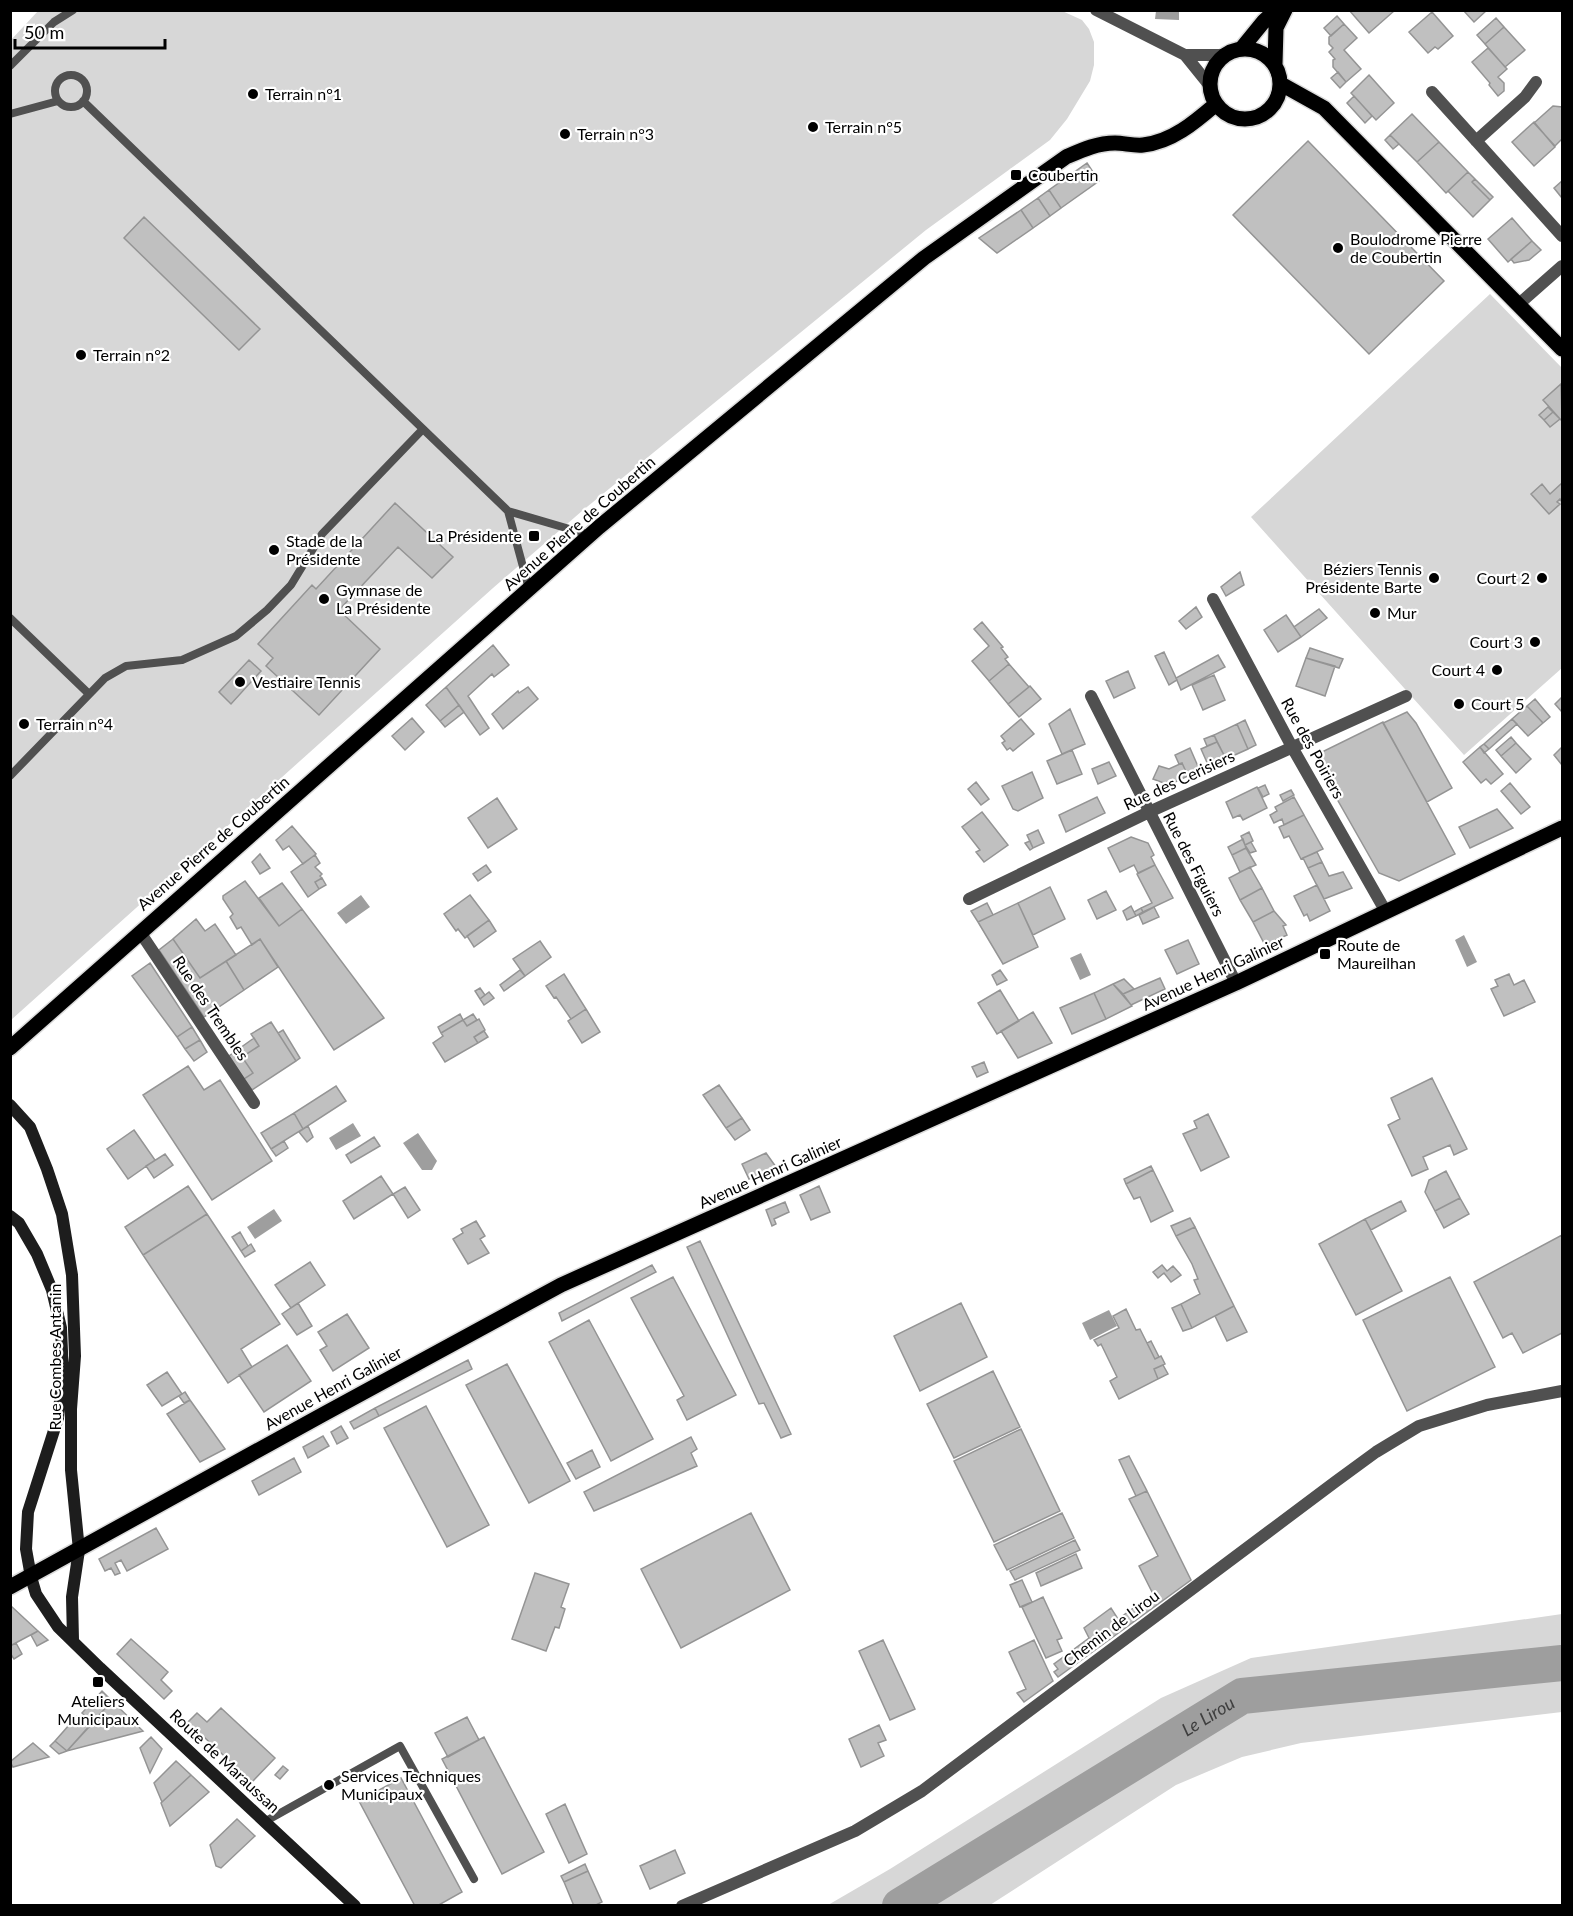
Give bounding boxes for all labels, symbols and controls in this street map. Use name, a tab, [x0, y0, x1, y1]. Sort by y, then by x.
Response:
scale bar	[15, 12, 165, 50]
text: 50 m	[24, 21, 64, 43]
place label: Terrain n°1	[265, 84, 342, 103]
marker: Terrain n°1	[246, 87, 260, 101]
place label: Terrain n°5	[825, 117, 902, 136]
marker: Terrain n°5	[806, 120, 820, 134]
place label: Terrain n°3	[577, 124, 654, 143]
marker: Terrain n°3	[558, 127, 572, 141]
place label: Coubertin	[1028, 165, 1099, 184]
marker: Coubertin	[1009, 168, 1023, 182]
place label: Boulodrome Pierre de Coubertin	[1350, 229, 1482, 266]
marker: Boulodrome Pierre de Coubertin	[1331, 241, 1345, 255]
place label: Terrain n°2	[93, 345, 170, 364]
marker: Terrain n°2	[74, 348, 88, 362]
street label: Avenue Pierre de Coubertin	[499, 452, 658, 594]
place label: La Présidente	[427, 526, 522, 545]
marker: La Présidente	[527, 529, 541, 543]
place label: Stade de la Présidente	[286, 531, 363, 568]
marker: Stade de la Présidente	[267, 543, 281, 557]
place label: Béziers Tennis Présidente Barte	[1305, 559, 1422, 596]
place label: Court 2	[1477, 568, 1530, 587]
marker: Béziers Tennis Présidente Barte	[1427, 571, 1441, 585]
marker: Court 2	[1535, 571, 1549, 585]
place label: Gymnase de La Présidente	[336, 580, 431, 617]
marker: Gymnase de La Présidente	[317, 592, 331, 606]
place label: Mur	[1387, 603, 1417, 622]
marker: Mur	[1368, 606, 1382, 620]
place label: Court 3	[1470, 632, 1523, 651]
marker: Court 3	[1528, 635, 1542, 649]
place label: Court 4	[1432, 660, 1485, 679]
marker: Court 4	[1490, 663, 1504, 677]
place label: Vestiaire Tennis	[252, 672, 361, 691]
marker: Vestiaire Tennis	[233, 675, 247, 689]
street label: Rue des Poiriers	[1278, 694, 1349, 802]
place label: Court 5	[1471, 694, 1524, 713]
marker: Court 5	[1452, 697, 1466, 711]
place label: Terrain n°4	[36, 714, 113, 733]
marker: Terrain n°4	[17, 717, 31, 731]
street label: Rue des Cerisiers	[1120, 746, 1237, 814]
street label: Avenue Pierre de Coubertin	[133, 772, 292, 914]
street label: Rue des Figuiers	[1160, 808, 1229, 919]
street label: Avenue Henri Galinier	[1139, 931, 1287, 1014]
place label: Route de Maureilhan	[1337, 935, 1416, 972]
marker: Route de Maureilhan	[1318, 947, 1332, 961]
street label: Rue des Trembles	[169, 952, 253, 1064]
street label: Avenue Henri Galinier	[695, 1131, 844, 1212]
street label: Rue Combes Antanin	[45, 1284, 64, 1430]
street label: Avenue Henri Galinier	[261, 1342, 405, 1433]
street label: Chemin de Lirou	[1059, 1585, 1162, 1670]
marker: Ateliers Municipaux	[91, 1675, 105, 1689]
place label: Ateliers Municipaux	[57, 1691, 139, 1728]
water label: Le Lirou	[1177, 1691, 1238, 1740]
street label: Route de Maraussan	[167, 1705, 284, 1816]
place label: Services Techniques Municipaux	[341, 1766, 481, 1803]
marker: Services Techniques Municipaux	[322, 1778, 336, 1792]

